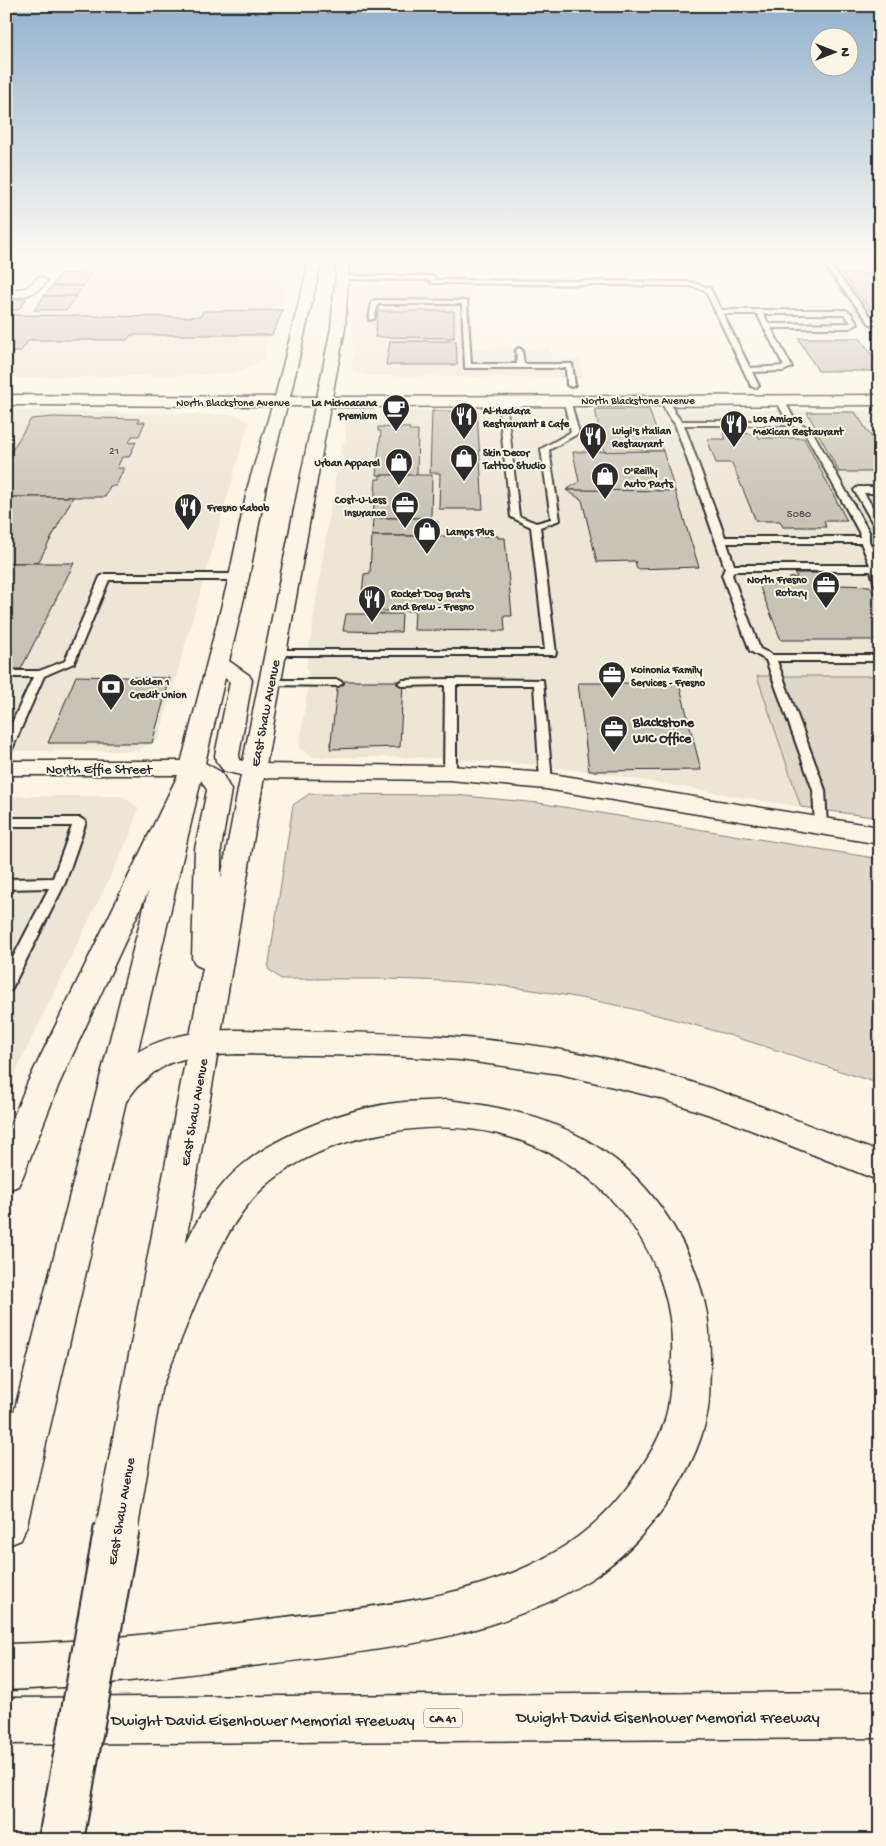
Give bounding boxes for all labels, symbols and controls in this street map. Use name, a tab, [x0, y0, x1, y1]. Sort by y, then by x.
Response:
north arrow	[808, 28, 858, 78]
text: N	[836, 47, 853, 57]
cafe icon: La Michoacana Premium	[381, 393, 411, 432]
street label: North Blackstone Avenue	[581, 396, 695, 408]
street label: North Blackstone Avenue	[176, 398, 290, 410]
place label: La Michoacana Premium	[312, 398, 378, 423]
restaurant icon: Al-Hadara Restraurant & Cafe	[449, 401, 479, 440]
place label: Al-Hadara Restraurant & Cafe	[482, 406, 571, 431]
restaurant icon: Los Amigos Mexican Restaurant	[719, 409, 749, 448]
place label: Los Amigos Mexican Restaurant	[753, 414, 845, 439]
restaurant icon: Luigi's Italian Restaurant	[578, 421, 608, 460]
place label: Luigi's Italian Restaurant	[611, 425, 672, 451]
shop icon: Skin Decor Tattoo Studio	[449, 443, 479, 482]
house number: 21	[109, 446, 119, 458]
shop icon: Urban Apparel	[384, 447, 414, 486]
place label: Skin Decor Tattoo Studio	[482, 448, 546, 473]
place label: Urban Apparel	[315, 458, 381, 470]
shop icon: O'Reilly Auto Parts	[590, 461, 620, 500]
place label: O'Reilly Auto Parts	[623, 466, 674, 491]
office icon: Cost-U-Less Insurance	[390, 490, 420, 529]
restaurant icon: Fresno Kabob	[173, 492, 203, 531]
place label: Cost-U-Less Insurance	[334, 494, 387, 520]
place label: Fresno Kabob	[206, 503, 269, 515]
house number: 5080	[787, 509, 811, 521]
shop icon: Lamps Plus	[412, 516, 442, 555]
place label: Lamps Plus	[446, 527, 495, 539]
office icon: North Fresno Rotary	[811, 570, 841, 609]
place label: North Fresno Rotary	[747, 574, 808, 600]
restaurant icon: Rocket Dog Brats and Brew - Fresno	[357, 584, 387, 623]
place label: Rocket Dog Brats and Brew - Fresno	[390, 588, 474, 614]
street label: East Shaw Avenue	[248, 658, 285, 768]
office icon: Koinonia Family Services - Fresno	[597, 660, 627, 699]
place label: Koinonia Family Services - Fresno	[630, 665, 706, 690]
bank icon: Golden 1 Credit Union	[96, 672, 126, 711]
place label: Golden 1 Credit Union	[129, 677, 187, 702]
office icon: Blackstone WIC Office	[599, 714, 629, 753]
place label: Blackstone WIC Office	[632, 715, 695, 748]
street label: North Effie Street	[46, 762, 153, 779]
street label: East Shaw Avenue	[178, 1057, 213, 1167]
street label: East Shaw Avenue	[105, 1456, 140, 1566]
road number: CA 41	[424, 1709, 462, 1728]
street label: Dwight David Eisenhower Memorial Freeway	[515, 1710, 820, 1729]
street label: Dwight David Eisenhower Memorial Freeway	[110, 1713, 415, 1732]

